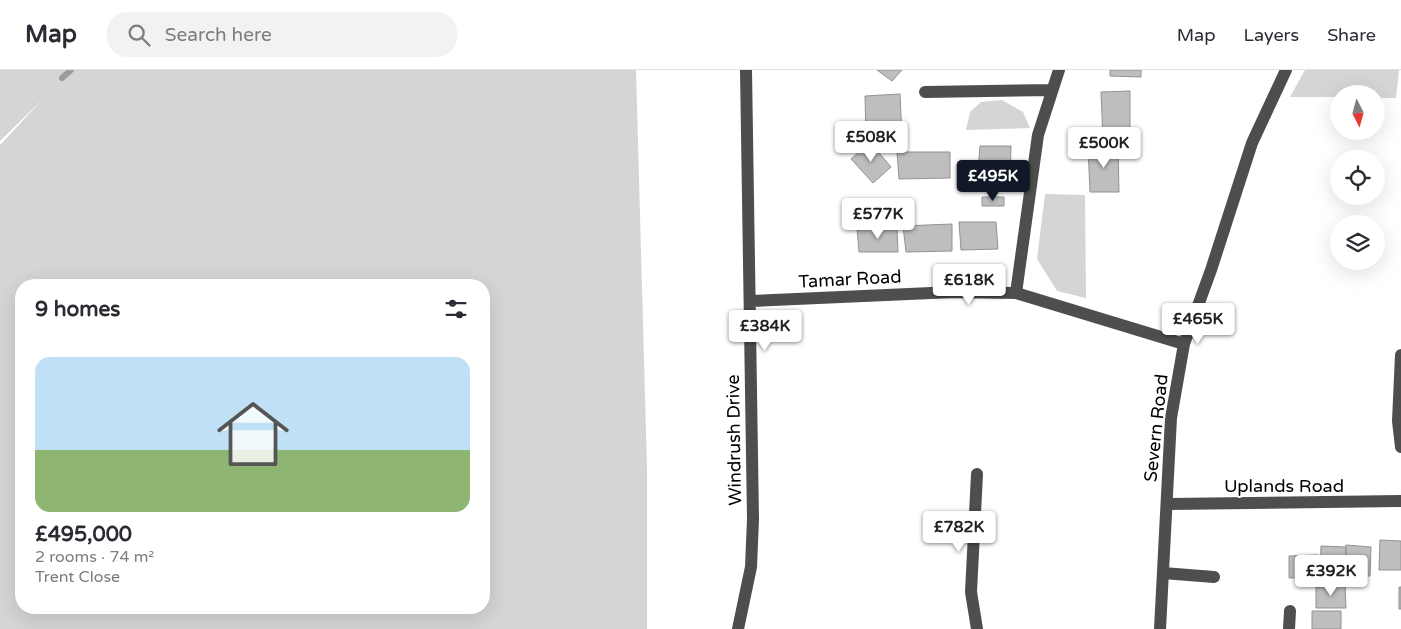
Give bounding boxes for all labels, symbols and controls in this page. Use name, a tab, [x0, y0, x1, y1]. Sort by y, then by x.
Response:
search box	[107, 12, 457, 57]
text: Map	[25, 20, 77, 49]
icon: search	[125, 21, 153, 49]
text: Search here	[165, 24, 272, 46]
text: Map	[1177, 24, 1216, 46]
text: Layers	[1244, 24, 1299, 46]
text: Share	[1327, 24, 1376, 46]
north arrow	[1330, 85, 1385, 140]
map controls	[1330, 85, 1385, 270]
pin: £508K	[836, 121, 906, 163]
pin: £500K	[1069, 126, 1139, 169]
text: £508K	[846, 127, 896, 147]
text: £500K	[1079, 133, 1129, 153]
button: locate	[1330, 150, 1385, 205]
pin: £495K	[958, 160, 1028, 202]
text: £495K	[968, 166, 1018, 186]
pin: £577K	[843, 198, 913, 240]
text: £577K	[853, 204, 903, 224]
button: layers	[1330, 215, 1385, 270]
pin: £618K	[934, 264, 1004, 306]
street label: Tamar Road	[798, 265, 902, 293]
text: £618K	[944, 270, 994, 290]
icon: filters	[442, 295, 470, 323]
text: 9 homes	[35, 297, 120, 322]
pin: £465K	[1163, 302, 1233, 345]
text: £465K	[1173, 309, 1223, 329]
pin: £384K	[730, 310, 800, 352]
text: £384K	[740, 316, 790, 336]
street label: Severn Road	[1139, 373, 1173, 483]
street label: Windrush Drive	[722, 374, 746, 506]
icon: home	[208, 389, 298, 479]
street label: Uplands Road	[1224, 475, 1344, 497]
pin: £782K	[924, 510, 994, 553]
text: £782K	[934, 517, 984, 537]
text: £495,000	[35, 522, 132, 547]
text: 2 rooms · 74 m²	[35, 547, 154, 567]
pin: £392K	[1296, 554, 1366, 597]
text: £392K	[1306, 561, 1356, 581]
text: Trent Close	[35, 567, 120, 587]

